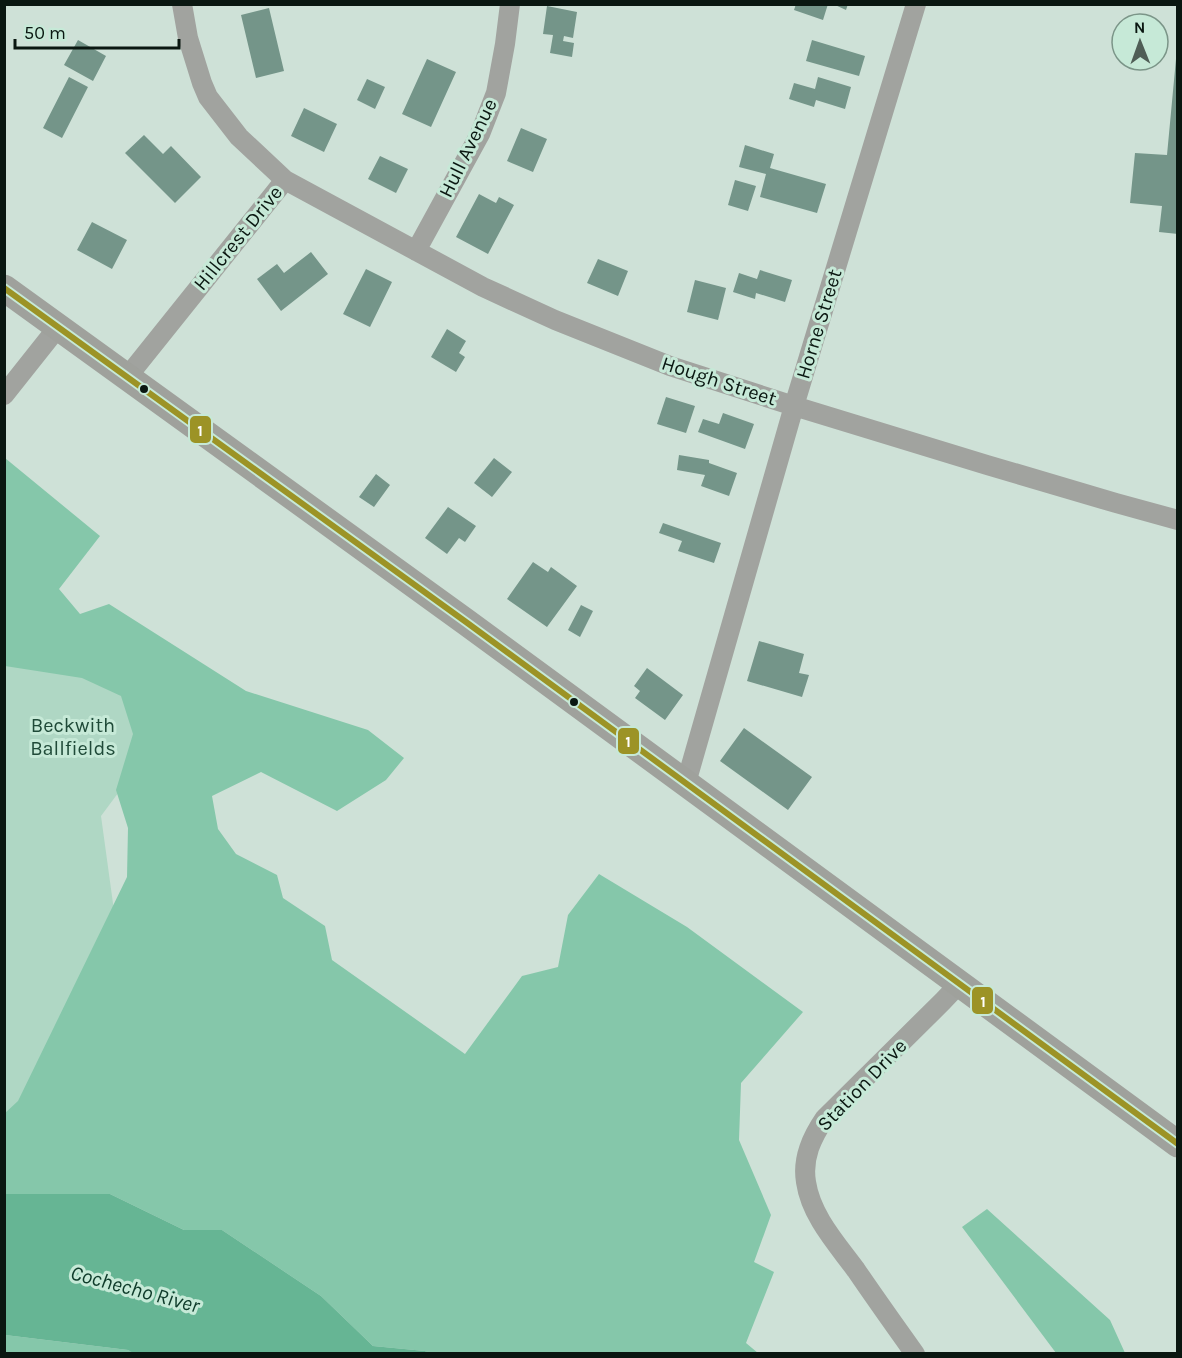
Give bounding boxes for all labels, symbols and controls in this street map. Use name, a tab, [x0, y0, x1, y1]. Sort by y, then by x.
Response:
scale bar	[15, 12, 178, 50]
north arrow	[1110, 12, 1170, 72]
text: N	[1134, 18, 1146, 37]
text: 50 m	[24, 22, 66, 44]
street label: Hull Avenue	[434, 95, 502, 201]
street label: Hillcrest Drive	[189, 181, 287, 295]
street label: Horne Street	[791, 266, 847, 382]
street label: Hough Street	[659, 352, 780, 411]
unlabelled marker	[138, 383, 150, 395]
line badge: 1	[189, 415, 212, 444]
text: 1	[197, 421, 203, 440]
unlabelled marker	[568, 696, 580, 708]
park label: Beckwith Ballfields	[30, 714, 116, 760]
line badge: 1	[617, 727, 640, 755]
text: 1	[625, 732, 631, 751]
line badge: 1	[971, 986, 994, 1015]
text: 1	[980, 992, 986, 1011]
street label: Station Drive	[813, 1034, 911, 1136]
water label: Cochecho River	[68, 1260, 203, 1318]

